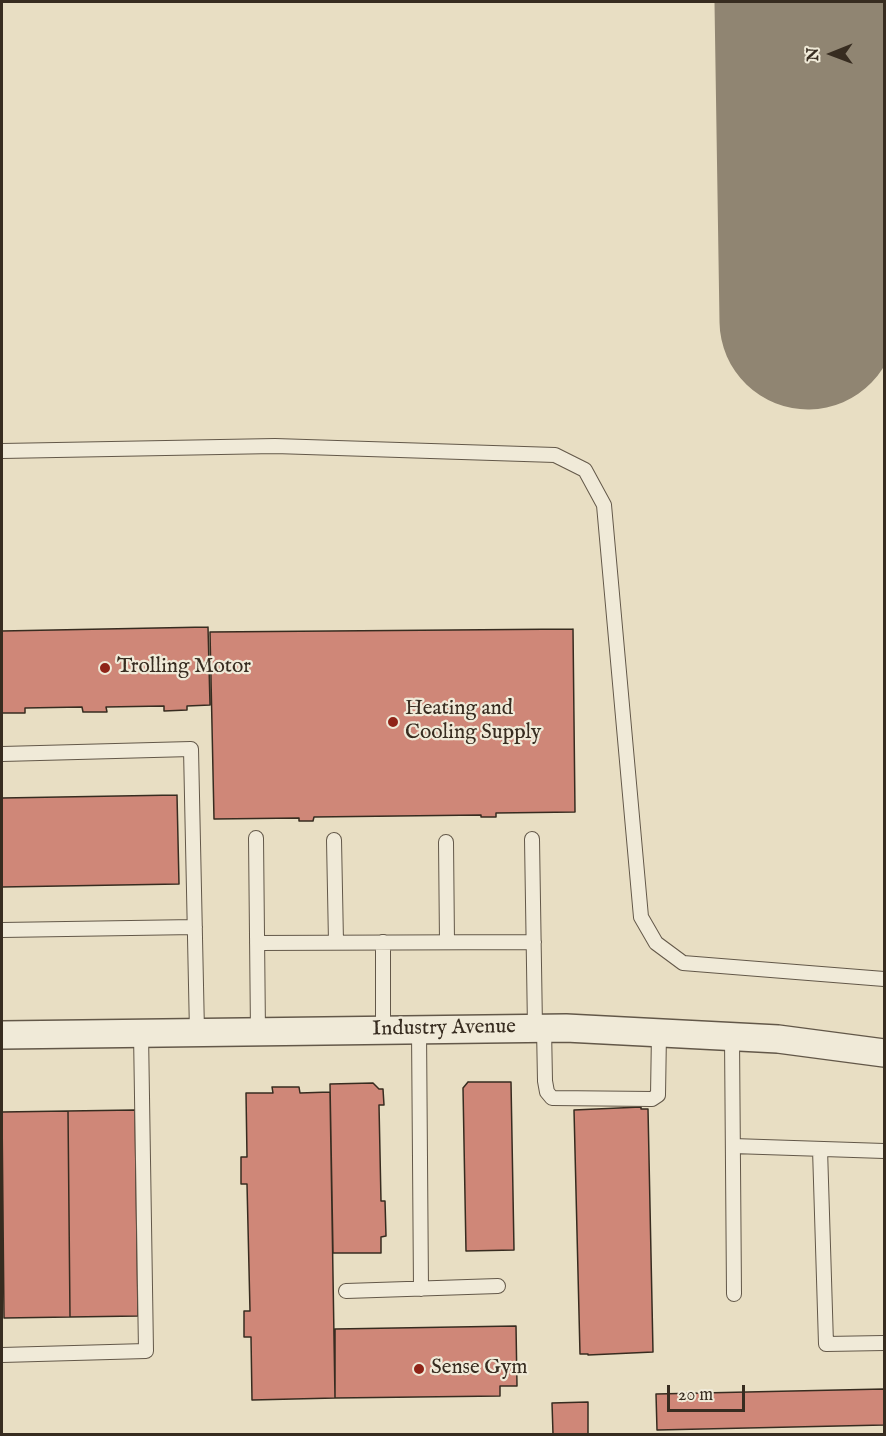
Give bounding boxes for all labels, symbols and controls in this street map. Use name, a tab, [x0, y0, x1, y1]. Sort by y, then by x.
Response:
north arrow	[802, 24, 862, 84]
text: N	[804, 47, 824, 61]
place label: Trolling Motor	[117, 655, 251, 681]
marker: Trolling Motor	[98, 661, 112, 675]
place label: Heating and Cooling Supply	[405, 697, 541, 747]
marker: Heating and Cooling Supply	[386, 715, 400, 729]
street label: Industry Avenue	[372, 1015, 516, 1043]
place label: Sense Gym	[431, 1356, 527, 1382]
marker: Sense Gym	[412, 1362, 426, 1376]
scale bar	[670, 1373, 748, 1411]
text: 20 m	[678, 1384, 713, 1407]

